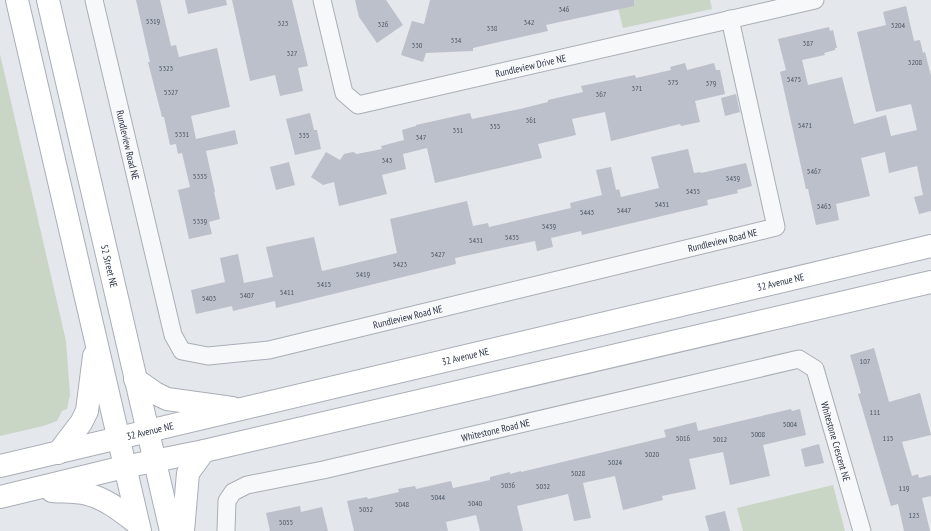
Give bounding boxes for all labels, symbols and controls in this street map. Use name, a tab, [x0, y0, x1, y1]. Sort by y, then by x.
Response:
house number: 346	[559, 4, 570, 14]
house number: 5319	[146, 16, 161, 26]
house number: 342	[524, 17, 535, 27]
house number: 323	[278, 18, 289, 28]
house number: 326	[378, 19, 389, 29]
house number: 3204	[891, 20, 906, 30]
house number: 338	[487, 23, 498, 33]
house number: 334	[451, 35, 462, 45]
house number: 387	[803, 38, 814, 48]
house number: 330	[412, 40, 423, 50]
house number: 327	[287, 48, 298, 58]
street label: Rundleview Drive NE	[494, 51, 567, 80]
house number: 3208	[908, 57, 923, 67]
house number: 5323	[159, 63, 174, 73]
house number: 5475	[787, 74, 801, 84]
house number: 375	[668, 77, 678, 87]
house number: 379	[706, 78, 717, 88]
house number: 371	[632, 83, 643, 93]
house number: 5327	[164, 87, 179, 97]
house number: 367	[596, 89, 607, 99]
street label: Rundleview Road NE	[114, 109, 143, 181]
house number: 361	[526, 115, 537, 125]
house number: 5471	[798, 120, 813, 130]
house number: 355	[490, 121, 500, 131]
house number: 351	[453, 125, 464, 135]
house number: 5331	[175, 129, 190, 139]
house number: 335	[299, 130, 309, 140]
house number: 347	[416, 132, 427, 142]
house number: 343	[382, 155, 393, 165]
house number: 5467	[807, 166, 822, 176]
house number: 5335	[193, 171, 207, 181]
house number: 5459	[726, 173, 741, 183]
house number: 5455	[686, 186, 700, 196]
house number: 5451	[655, 199, 670, 209]
house number: 5463	[817, 201, 832, 211]
house number: 5447	[617, 205, 632, 215]
house number: 5443	[580, 207, 595, 217]
house number: 5339	[193, 216, 208, 226]
house number: 5439	[542, 221, 557, 231]
street label: Rundleview Road NE	[686, 225, 759, 255]
house number: 5435	[505, 232, 519, 242]
house number: 5431	[469, 235, 484, 245]
street label: 52 Street NE	[98, 243, 121, 289]
house number: 5427	[431, 249, 446, 259]
house number: 5423	[393, 259, 408, 269]
house number: 5419	[356, 269, 371, 279]
street label: 32 Avenue NE	[756, 270, 805, 293]
house number: 5415	[317, 279, 331, 289]
house number: 5411	[280, 287, 295, 297]
house number: 5407	[240, 290, 255, 300]
house number: 5403	[202, 293, 217, 303]
street label: Rundleview Road NE	[372, 302, 444, 331]
street label: 32 Avenue NE	[440, 344, 490, 368]
house number: 107	[860, 356, 871, 366]
street label: Whitestone Crescent NE	[818, 400, 854, 483]
house number: 111	[870, 407, 881, 417]
street label: Whitestone Road NE	[460, 416, 531, 444]
street label: 32 Avenue NE	[125, 419, 175, 442]
house number: 5004	[783, 419, 798, 429]
house number: 5008	[751, 429, 766, 439]
house number: 5016	[676, 433, 691, 443]
house number: 115	[883, 433, 893, 443]
house number: 5012	[713, 434, 728, 444]
house number: 5020	[645, 449, 660, 459]
house number: 5024	[608, 457, 623, 467]
house number: 5028	[571, 468, 586, 478]
house number: 5036	[501, 480, 516, 490]
house number: 5032	[536, 481, 551, 491]
house number: 119	[899, 483, 910, 493]
house number: 5044	[431, 492, 446, 502]
house number: 5040	[468, 498, 483, 508]
house number: 5048	[395, 499, 410, 509]
house number: 5052	[359, 504, 374, 514]
house number: 123	[909, 510, 920, 520]
house number: 5055	[279, 517, 293, 527]

